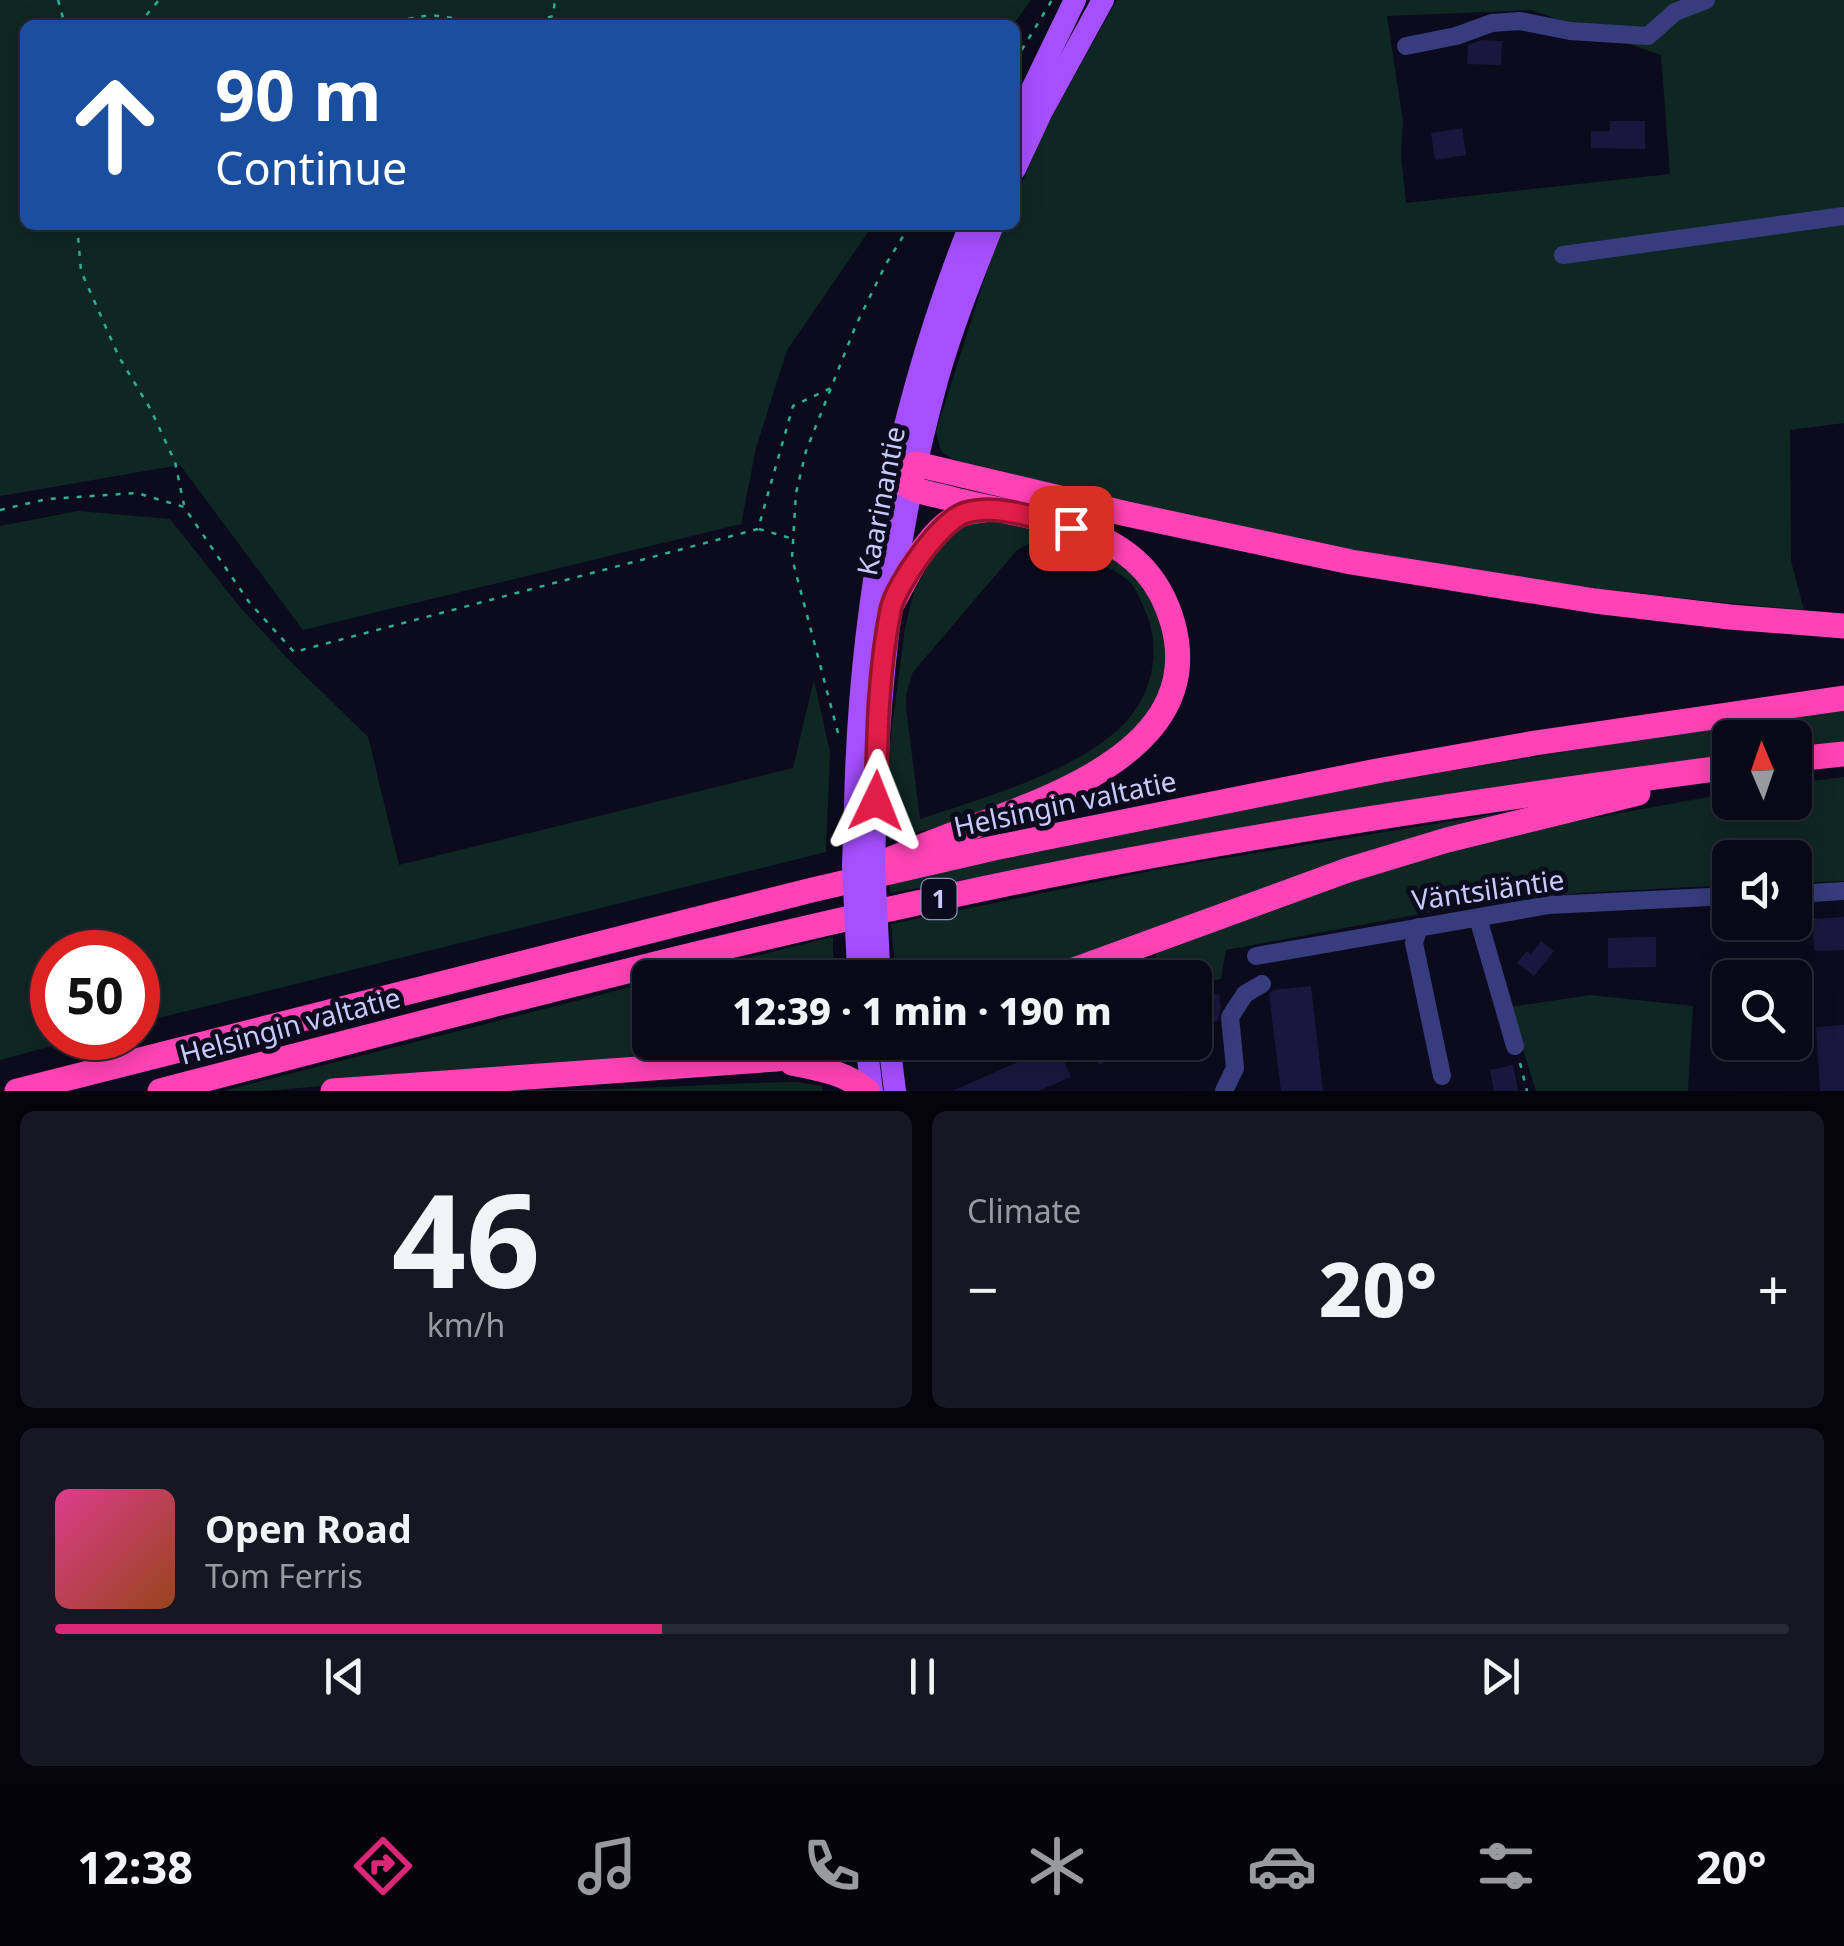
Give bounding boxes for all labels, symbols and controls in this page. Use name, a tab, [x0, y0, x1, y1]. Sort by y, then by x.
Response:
text: 90 m	[215, 46, 382, 142]
icon: ahead	[50, 60, 180, 190]
text: Continue	[215, 137, 407, 198]
street label: Kaarinantie	[847, 423, 913, 579]
pin	[1029, 486, 1114, 571]
icon: arrive	[1044, 501, 1099, 556]
north arrow	[1712, 720, 1812, 820]
map controls	[1712, 720, 1812, 1060]
position arrow	[824, 749, 928, 853]
street label: Helsingin valtatie	[950, 761, 1180, 845]
button: sound	[1712, 840, 1812, 940]
street label: Väntsiläntie	[1409, 860, 1566, 918]
road number: 1	[922, 879, 956, 919]
speed limit sign: 50	[30, 930, 160, 1060]
button: search	[1712, 960, 1812, 1060]
street label: Helsingin valtatie	[175, 977, 404, 1073]
text: 12:39 · 1 min · 190 m	[732, 984, 1112, 1036]
text: 46	[392, 1149, 540, 1326]
text: Climate	[967, 1189, 1081, 1232]
text: 20°	[1319, 1237, 1437, 1339]
text: −	[967, 1251, 998, 1326]
text: +	[1758, 1251, 1789, 1326]
text: km/h	[427, 1303, 505, 1346]
text: Open Road	[205, 1502, 412, 1554]
text: Tom Ferris	[205, 1554, 363, 1597]
icon: previous	[317, 1649, 372, 1704]
icon: pause	[895, 1649, 950, 1704]
icon: next	[1473, 1649, 1528, 1704]
icon: directions	[348, 1831, 418, 1901]
icon: music	[572, 1831, 642, 1901]
icon: phone	[797, 1831, 867, 1901]
icon: climate	[1022, 1831, 1092, 1901]
icon: car	[1247, 1831, 1317, 1901]
icon: filters	[1471, 1831, 1541, 1901]
text: 12:38	[77, 1836, 193, 1897]
text: 20°	[1696, 1836, 1767, 1897]

